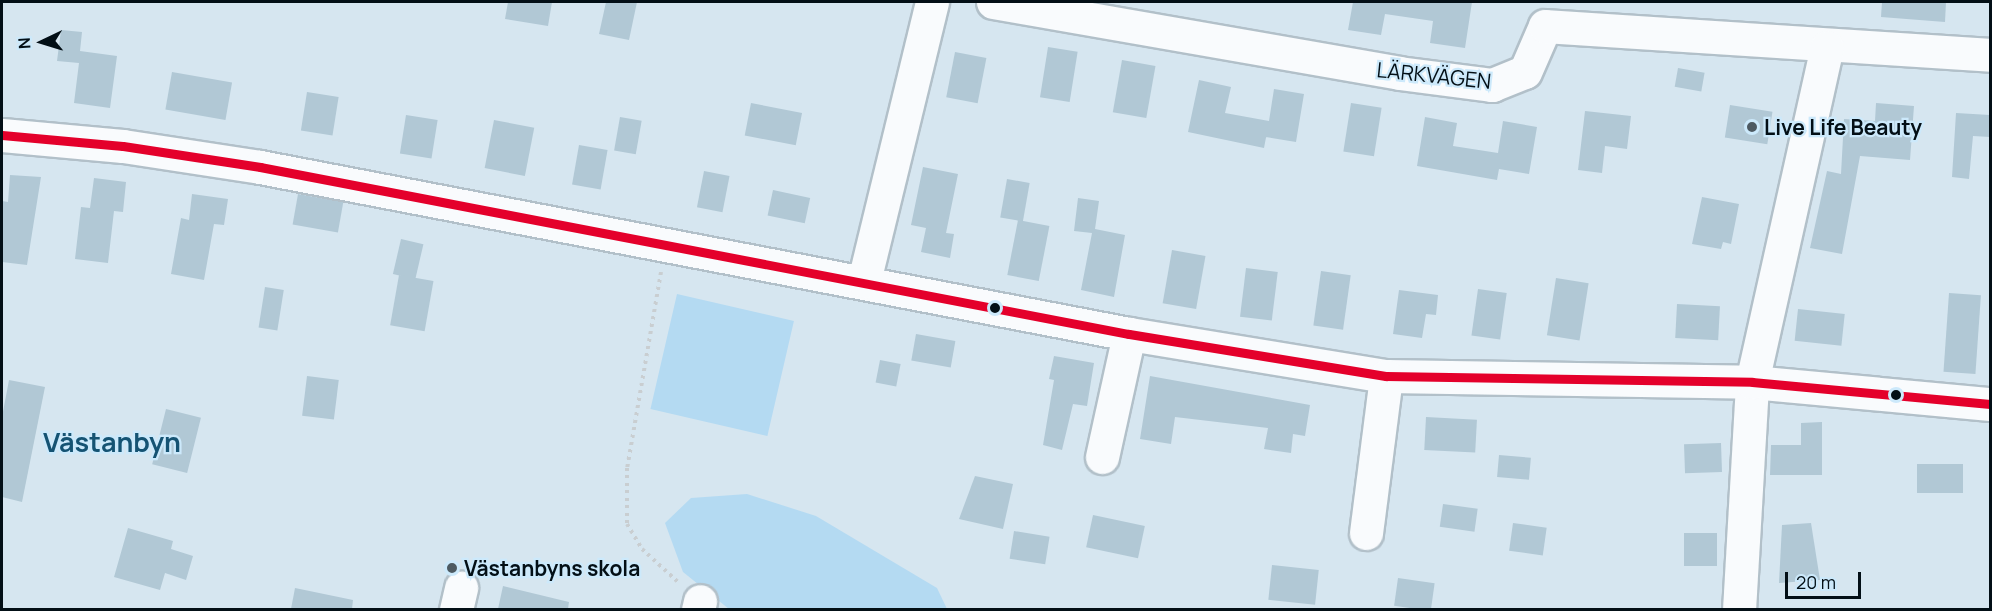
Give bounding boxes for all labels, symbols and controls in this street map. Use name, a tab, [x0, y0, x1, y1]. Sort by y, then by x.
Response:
north arrow	[12, 12, 72, 72]
text: N	[13, 37, 35, 50]
street label: LÄRKVÄGEN	[1376, 56, 1492, 94]
place label: Live Life Beauty	[1764, 114, 1922, 140]
marker: Live Life Beauty	[1745, 120, 1759, 134]
unlabelled marker	[989, 302, 1001, 314]
unlabelled marker	[1890, 389, 1902, 401]
district label: Västanbyn	[43, 426, 181, 458]
place label: Västanbyns skola	[464, 555, 640, 581]
scale bar	[1788, 560, 1864, 598]
marker: Västanbyns skola	[445, 561, 459, 575]
text: 20 m	[1796, 570, 1836, 594]

